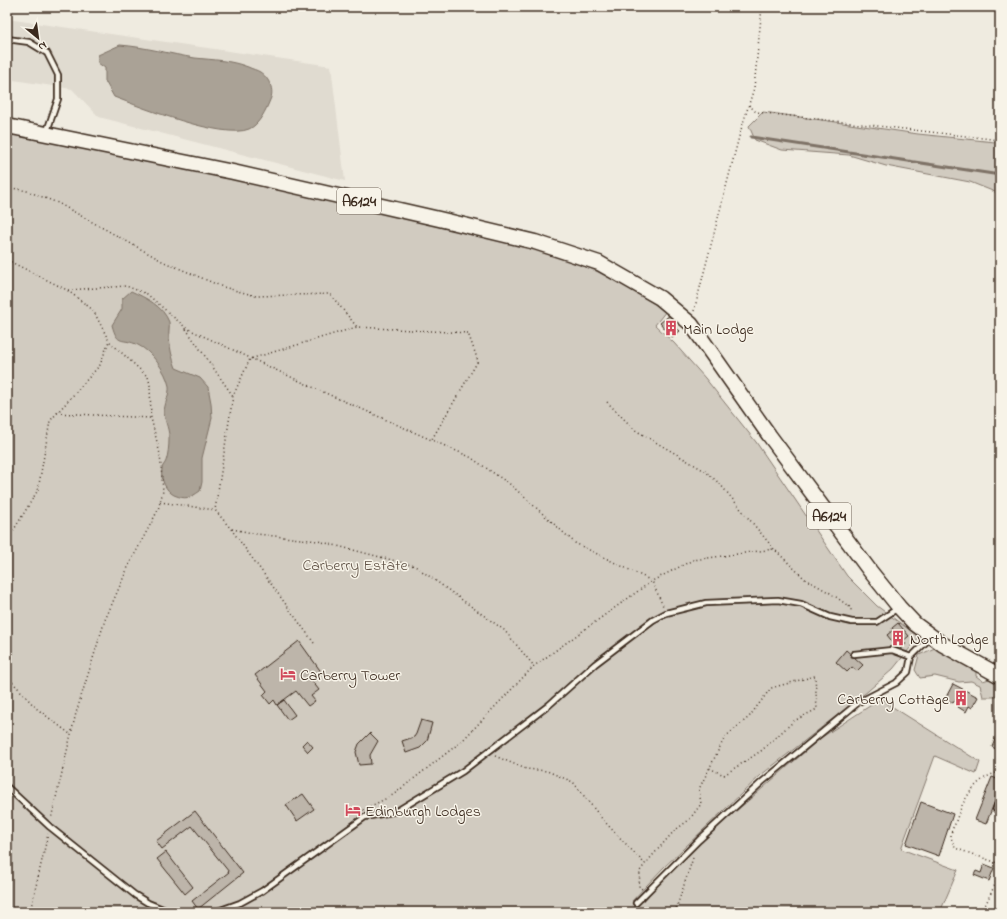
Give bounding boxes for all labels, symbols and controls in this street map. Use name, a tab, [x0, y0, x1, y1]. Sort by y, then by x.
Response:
north arrow	[18, 18, 58, 58]
text: N	[35, 37, 49, 55]
road number: A6124	[337, 188, 381, 214]
place label: Main Lodge	[683, 318, 755, 342]
building icon: Main Lodge	[662, 319, 680, 337]
road number: A6124	[807, 503, 851, 529]
park label: Carberry Estate	[302, 554, 408, 578]
place label: North Lodge	[910, 628, 989, 652]
building icon: North Lodge	[889, 629, 907, 647]
place label: Carberry Tower	[300, 664, 400, 688]
hotel icon: Carberry Tower	[279, 665, 297, 683]
place label: Carberry Cottage	[837, 688, 950, 712]
building icon: Carberry Cottage	[952, 689, 970, 707]
place label: Edinburgh Lodges	[365, 800, 481, 824]
hotel icon: Edinburgh Lodges	[344, 801, 362, 819]

